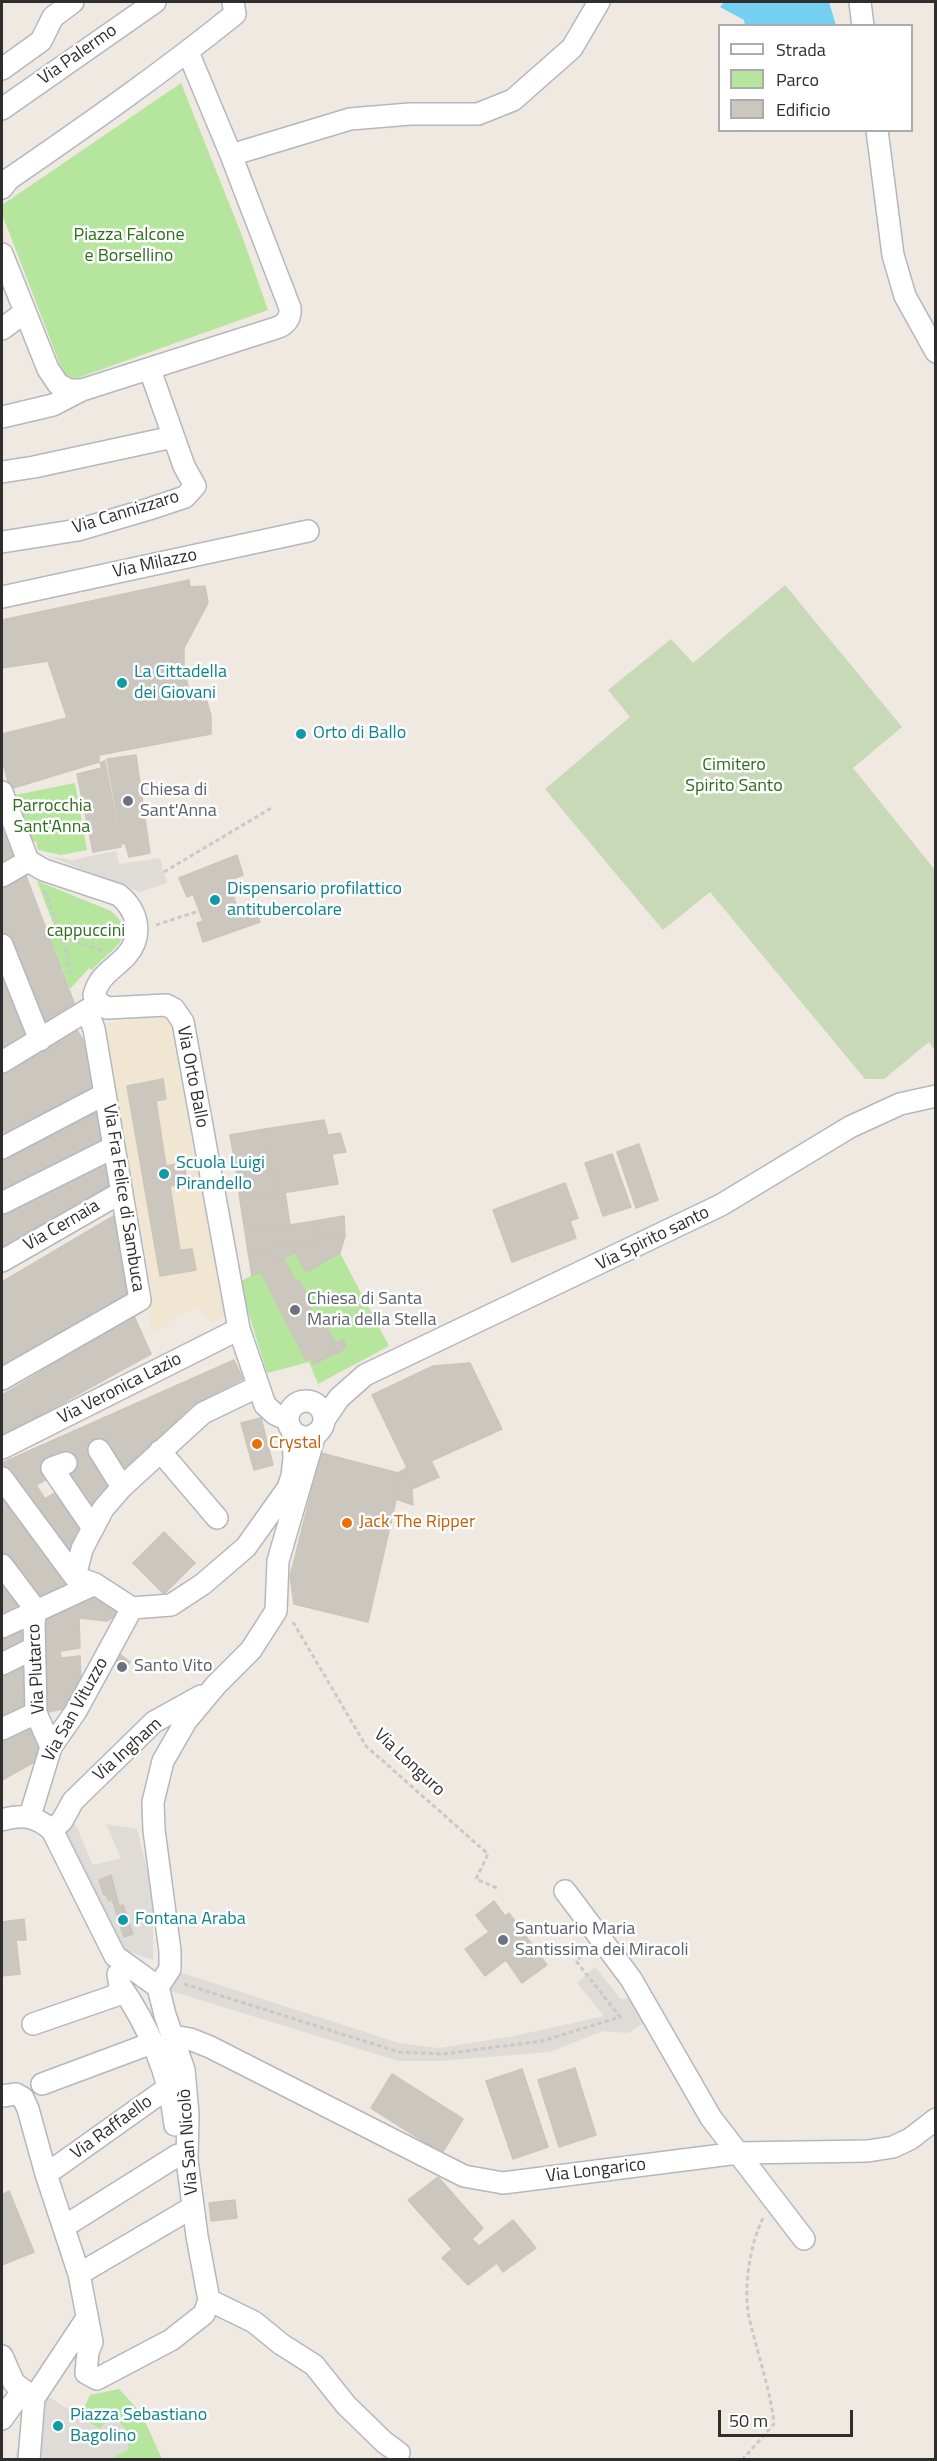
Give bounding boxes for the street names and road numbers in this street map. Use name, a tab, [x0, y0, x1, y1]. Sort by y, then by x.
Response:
street label: Via Palermo	[35, 20, 121, 90]
street label: Via Cannizzaro	[70, 487, 182, 539]
street label: Via Milazzo	[111, 545, 199, 583]
street label: Via Orto Ballo	[172, 1024, 212, 1130]
street label: Via Fra Felice di Sambuca	[97, 1103, 149, 1293]
street label: Via Cernaia	[20, 1196, 104, 1256]
street label: Via Spirito santo	[593, 1202, 713, 1276]
street label: Via Veronica Lazio	[55, 1349, 185, 1429]
street label: Via Plutarco	[24, 1623, 50, 1715]
street label: Via San Vituzzo	[38, 1654, 114, 1766]
street label: Via Ingham	[89, 1714, 167, 1786]
street label: Via Longuro	[369, 1725, 449, 1801]
street label: Via San Nicolò	[175, 2088, 203, 2196]
street label: Via Raffaello	[67, 2091, 157, 2165]
street label: Via Longarico	[545, 2154, 647, 2188]

